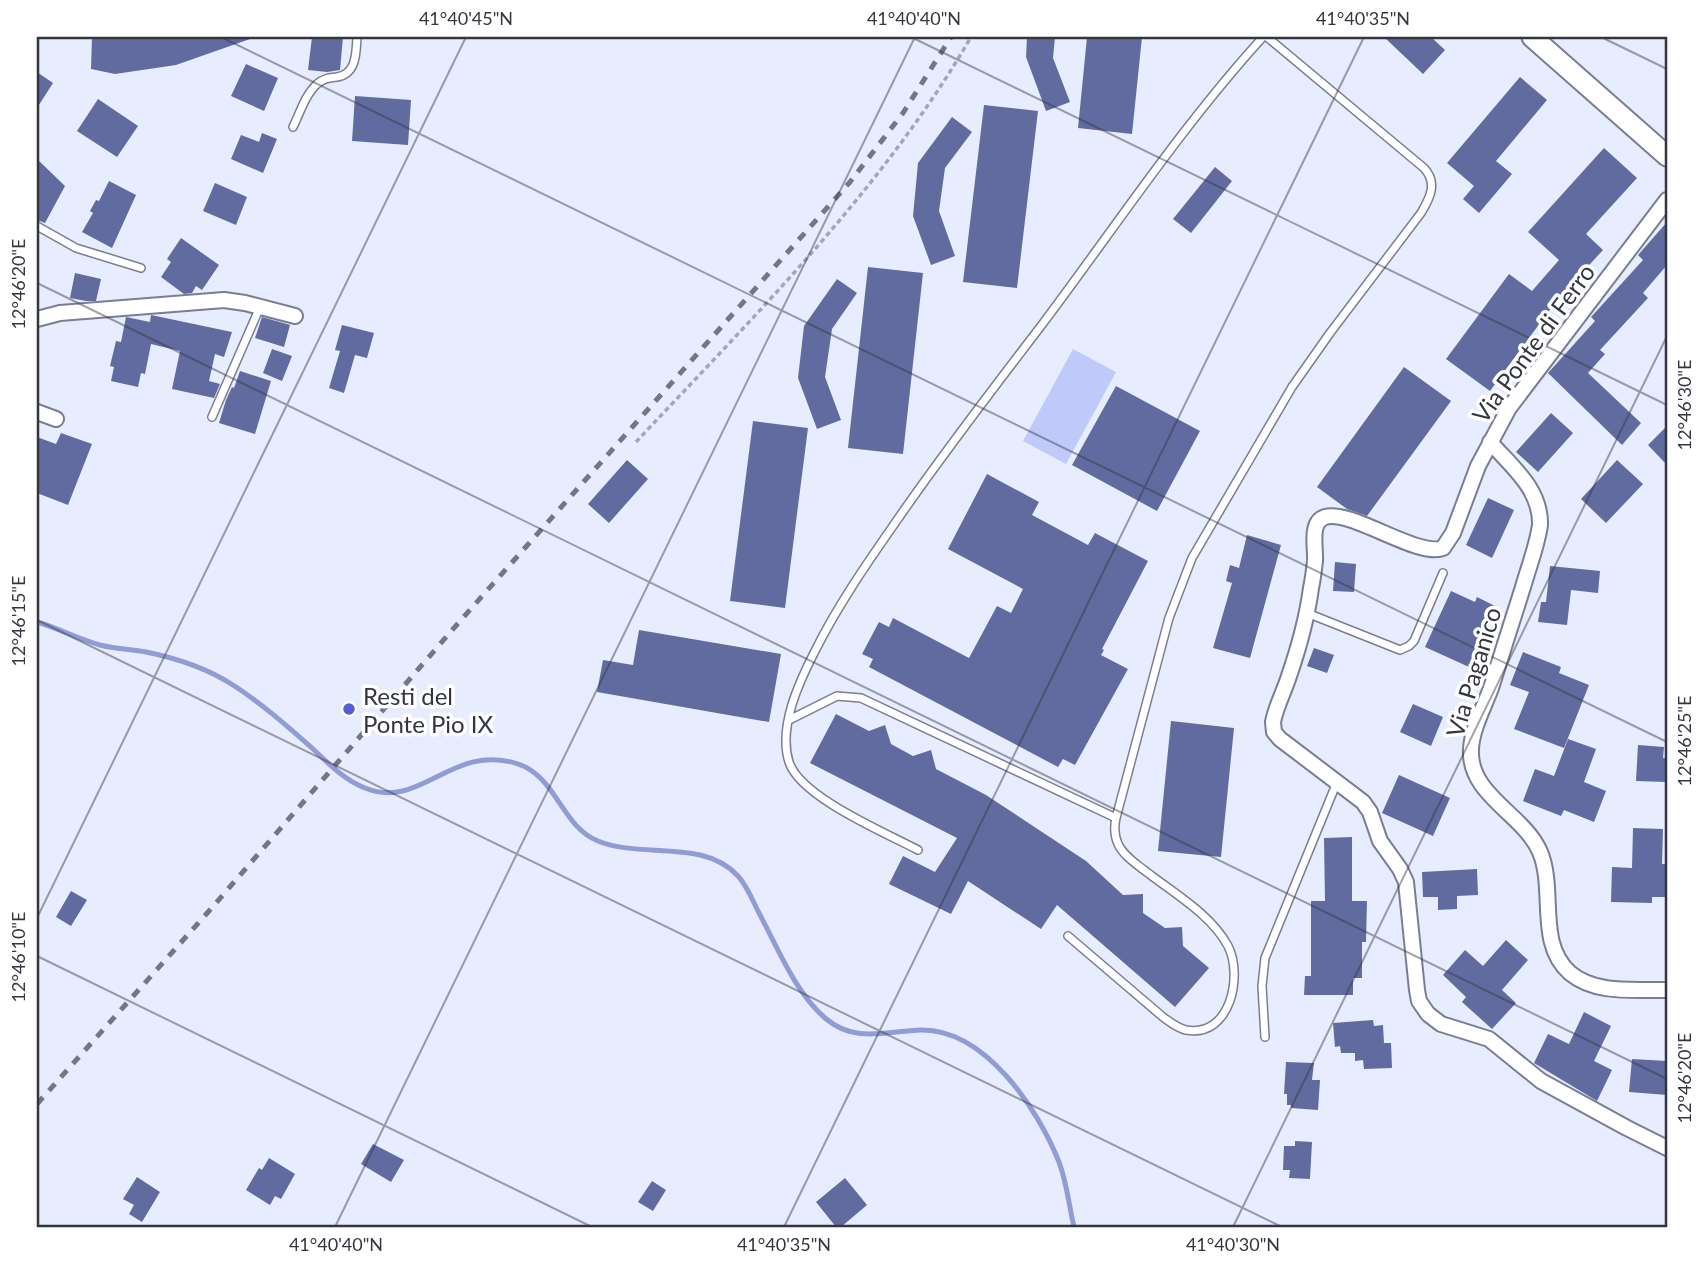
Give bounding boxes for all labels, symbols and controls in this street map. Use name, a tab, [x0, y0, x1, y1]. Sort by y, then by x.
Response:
text: 41°40'45"N	[419, 7, 513, 29]
text: 41°40'40"N	[867, 7, 961, 29]
text: 41°40'35"N	[1316, 7, 1410, 29]
text: 12°46'20"E	[7, 239, 29, 329]
street label: Via Ponte di Ferro	[1466, 258, 1600, 428]
text: 12°46'30"E	[1673, 360, 1695, 450]
text: 12°46'15"E	[7, 576, 29, 666]
street label: Via Paganico	[1439, 603, 1507, 741]
place label: Resti del Ponte Pio IX	[363, 681, 494, 738]
text: 12°46'25"E	[1673, 696, 1695, 786]
marker: Resti del Ponte Pio IX	[341, 701, 357, 717]
text: 12°46'10"E	[7, 912, 29, 1002]
text: 12°46'20"E	[1673, 1033, 1695, 1123]
text: 41°40'40"N	[289, 1233, 383, 1255]
text: 41°40'35"N	[737, 1233, 831, 1255]
text: 41°40'30"N	[1186, 1233, 1280, 1255]

